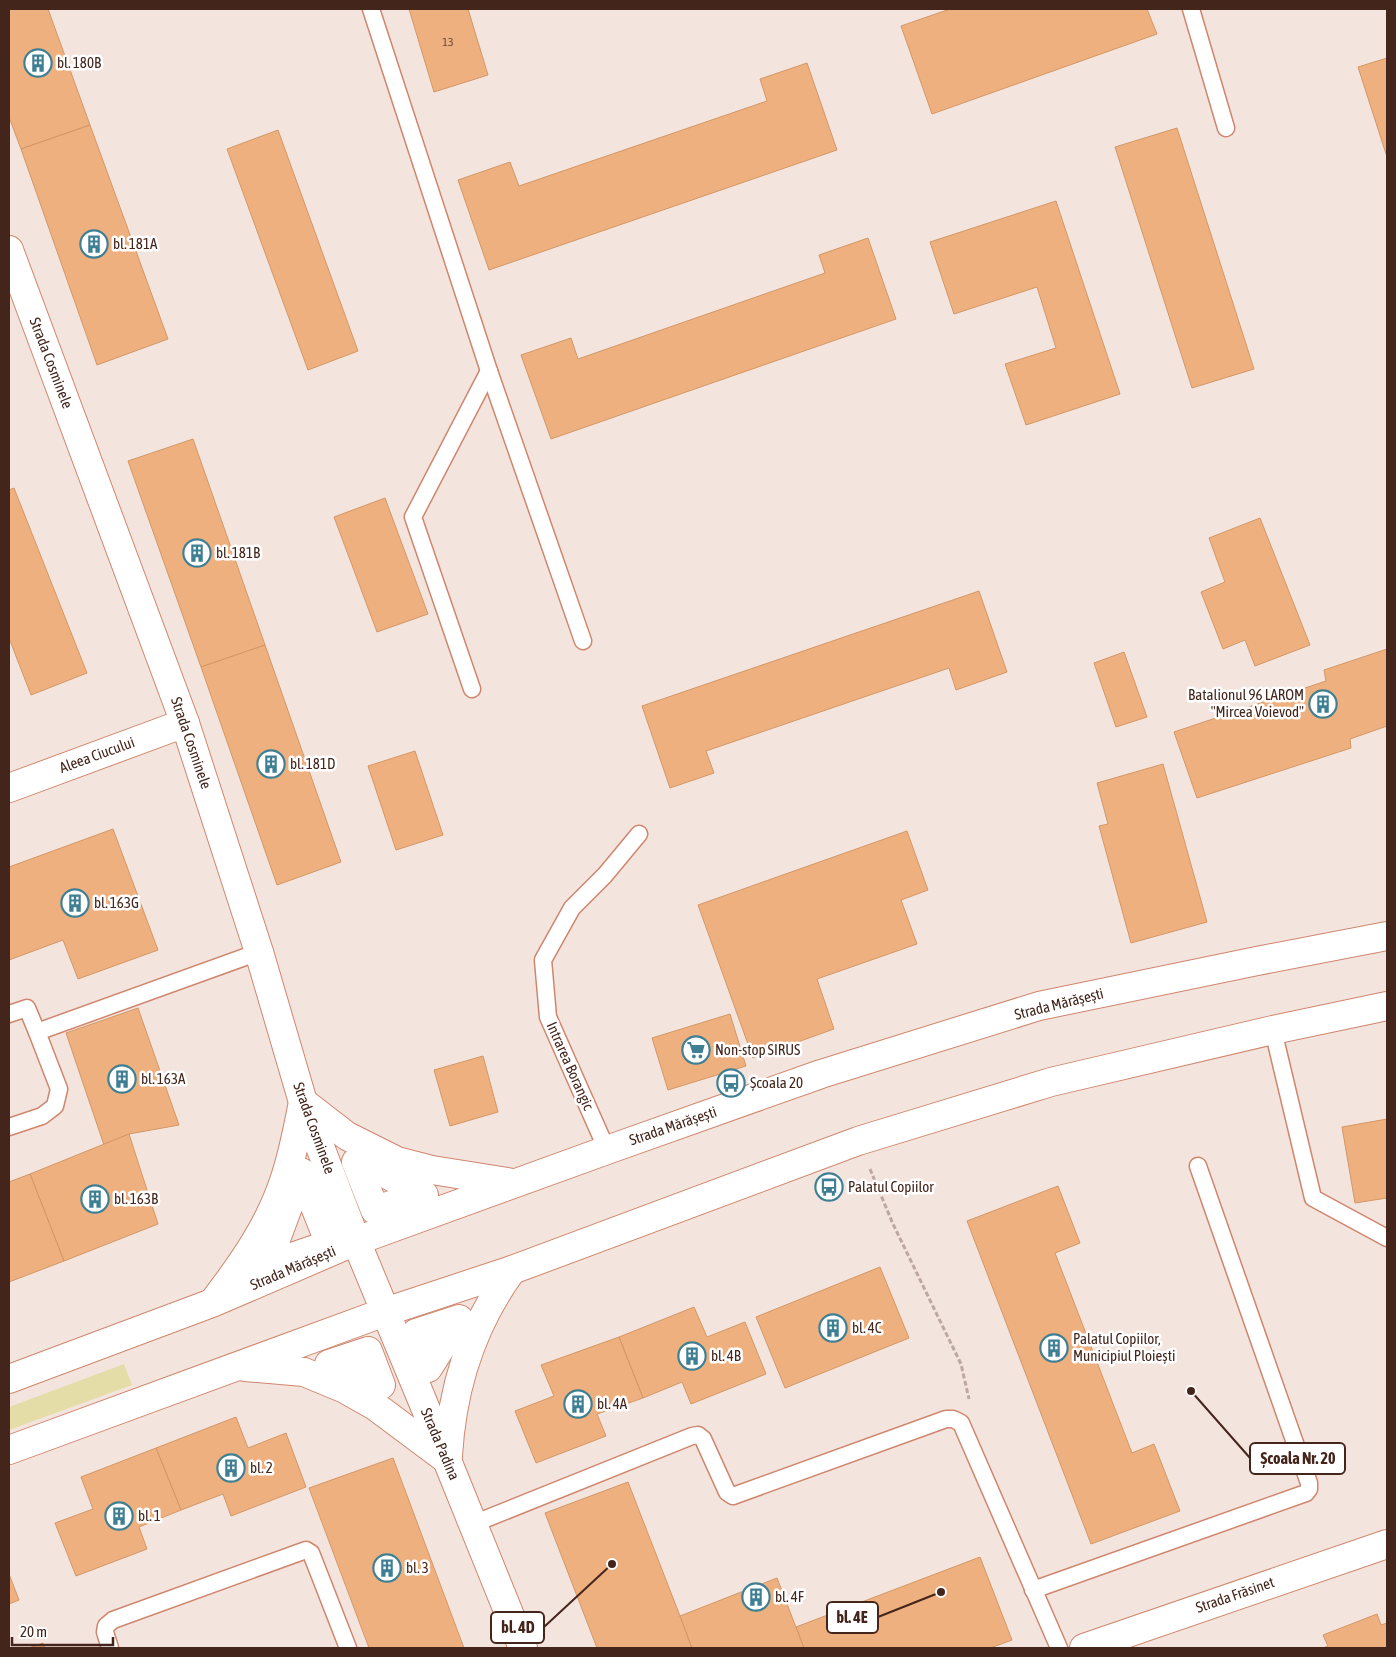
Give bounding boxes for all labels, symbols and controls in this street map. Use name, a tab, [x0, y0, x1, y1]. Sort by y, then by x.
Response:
house number: 13	[442, 35, 454, 49]
building icon: bl. 180B	[23, 48, 53, 78]
place label: bl. 180B	[57, 54, 101, 71]
building icon: bl. 181A	[79, 229, 109, 259]
place label: bl. 181A	[113, 235, 158, 252]
street label: Strada Cosminele	[26, 315, 77, 411]
building icon: bl. 181B	[182, 538, 212, 568]
place label: bl. 181B	[216, 544, 260, 561]
place label: Batalionul 96 LAROM "Mircea Voievod"	[1188, 686, 1304, 720]
building icon: Batalionul 96 LAROM "Mircea Voievod"	[1308, 689, 1338, 719]
street label: Strada Cosminele	[168, 695, 215, 791]
street label: Aleea Ciucului	[57, 733, 137, 776]
building icon: bl. 181D	[256, 749, 286, 779]
place label: bl. 181D	[290, 755, 335, 772]
building icon: bl. 163G	[60, 888, 90, 918]
place label: bl. 163G	[94, 894, 139, 911]
street label: Strada Mărășești	[1013, 984, 1105, 1023]
street label: Intrarea Borangic	[543, 1019, 598, 1113]
supermarket icon: Non-stop SIRUS	[681, 1035, 711, 1065]
place label: Non-stop SIRUS	[715, 1041, 800, 1058]
building icon: bl. 163A	[107, 1064, 137, 1094]
bus stop icon: Școala 20	[716, 1068, 746, 1098]
place label: bl. 163A	[141, 1070, 186, 1087]
place label: Școala 20	[750, 1074, 803, 1091]
street label: Strada Cosminele	[290, 1080, 339, 1176]
street label: Strada Mărășești	[627, 1103, 719, 1148]
bus stop icon: Palatul Copiilor	[814, 1172, 844, 1202]
place label: Palatul Copiilor	[848, 1178, 934, 1195]
building icon: bl. 163B	[80, 1184, 110, 1214]
place label: bl. 163B	[114, 1190, 158, 1207]
street label: Strada Mărășești	[248, 1242, 338, 1293]
building icon: bl. 4C	[818, 1313, 848, 1343]
place label: bl. 4C	[852, 1319, 882, 1336]
place label: Palatul Copiilor, Municipiul Ploiești	[1073, 1330, 1175, 1364]
building icon: Palatul Copiilor, Municipiul Ploiești	[1039, 1333, 1069, 1363]
building icon: bl. 4B	[677, 1341, 707, 1371]
place label: bl. 4B	[711, 1347, 741, 1364]
building icon: bl. 4A	[563, 1389, 593, 1419]
place label: bl. 4A	[597, 1395, 628, 1412]
street label: Strada Padina	[418, 1405, 463, 1482]
callout: Școala Nr. 20	[1250, 1443, 1345, 1474]
text: Școala Nr. 20	[1260, 1449, 1336, 1468]
building icon: bl. 2	[216, 1453, 246, 1483]
place label: bl. 2	[250, 1459, 273, 1476]
building icon: bl. 1	[104, 1501, 134, 1531]
place label: bl. 1	[138, 1507, 161, 1524]
building icon: bl. 3	[372, 1553, 402, 1583]
place label: bl. 3	[406, 1559, 429, 1576]
street label: Strada Frăsinet	[1193, 1573, 1276, 1616]
building icon: bl. 4F	[741, 1582, 771, 1612]
place label: bl. 4F	[775, 1588, 804, 1605]
callout: bl. 4E	[827, 1602, 878, 1633]
text: bl. 4E	[836, 1608, 868, 1626]
callout: bl. 4D	[491, 1612, 544, 1643]
scale bar	[12, 1614, 114, 1646]
text: bl. 4D	[501, 1618, 535, 1636]
text: 20 m	[20, 1623, 47, 1640]

